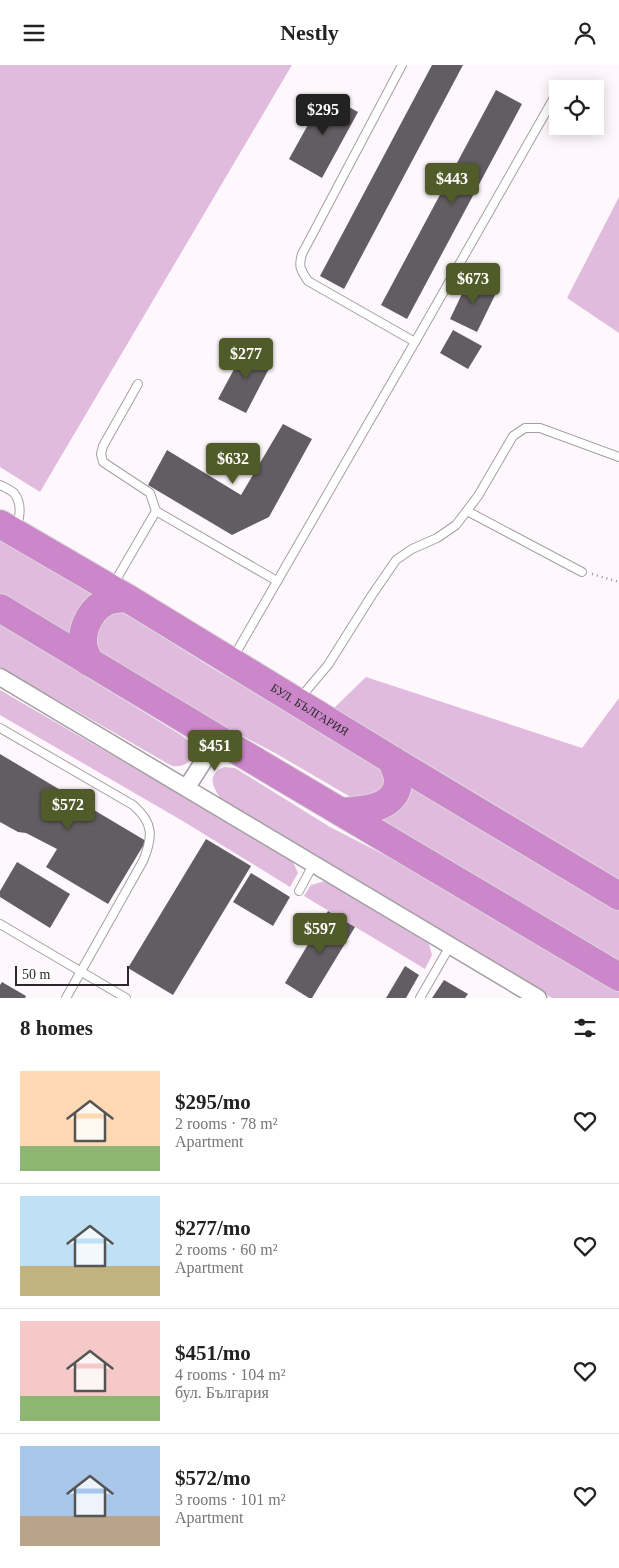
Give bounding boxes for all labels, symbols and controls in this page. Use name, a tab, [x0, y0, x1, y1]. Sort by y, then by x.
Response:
icon: menu	[20, 19, 48, 47]
icon: person	[571, 19, 599, 47]
text: Nestly	[280, 20, 339, 45]
map controls	[549, 80, 604, 135]
button: locate	[549, 80, 604, 135]
pin: $295	[293, 93, 353, 136]
text: $295	[307, 101, 339, 118]
pin: $443	[422, 163, 482, 205]
text: $443	[436, 170, 468, 187]
pin: $673	[443, 263, 503, 305]
text: $673	[457, 270, 489, 287]
pin: $277	[216, 337, 276, 380]
text: $277	[230, 345, 262, 362]
pin: $632	[203, 443, 263, 485]
text: $632	[217, 450, 249, 467]
street label: БУЛ. БЪЛГАРИЯ	[268, 681, 351, 739]
pin: $451	[185, 729, 245, 772]
text: $451	[199, 737, 231, 754]
pin: $572	[38, 789, 98, 831]
text: $572	[52, 796, 84, 813]
pin: $597	[290, 913, 350, 955]
text: $597	[304, 920, 336, 937]
scale bar	[15, 963, 129, 986]
text: 50 m	[22, 967, 50, 982]
icon: filters	[571, 1014, 599, 1042]
text: 8 homes	[20, 1016, 93, 1040]
text: $295/mo	[175, 1090, 251, 1114]
icon: home	[60, 1091, 120, 1151]
icon: heart	[571, 1107, 599, 1135]
text: 2 rooms · 78 m²	[175, 1115, 278, 1132]
text: Apartment	[175, 1133, 243, 1150]
icon: home	[60, 1216, 120, 1276]
text: $277/mo	[175, 1216, 251, 1240]
icon: heart	[571, 1232, 599, 1260]
text: 2 rooms · 60 m²	[175, 1241, 278, 1258]
text: Apartment	[175, 1259, 243, 1276]
icon: home	[60, 1341, 120, 1401]
text: $451/mo	[175, 1341, 251, 1365]
icon: heart	[571, 1357, 599, 1385]
text: 4 rooms · 104 m²	[175, 1366, 286, 1383]
text: бул. България	[175, 1384, 269, 1401]
icon: home	[60, 1466, 120, 1526]
text: $572/mo	[175, 1466, 251, 1490]
icon: heart	[571, 1482, 599, 1510]
text: 3 rooms · 101 m²	[175, 1491, 286, 1508]
text: Apartment	[175, 1509, 243, 1526]

